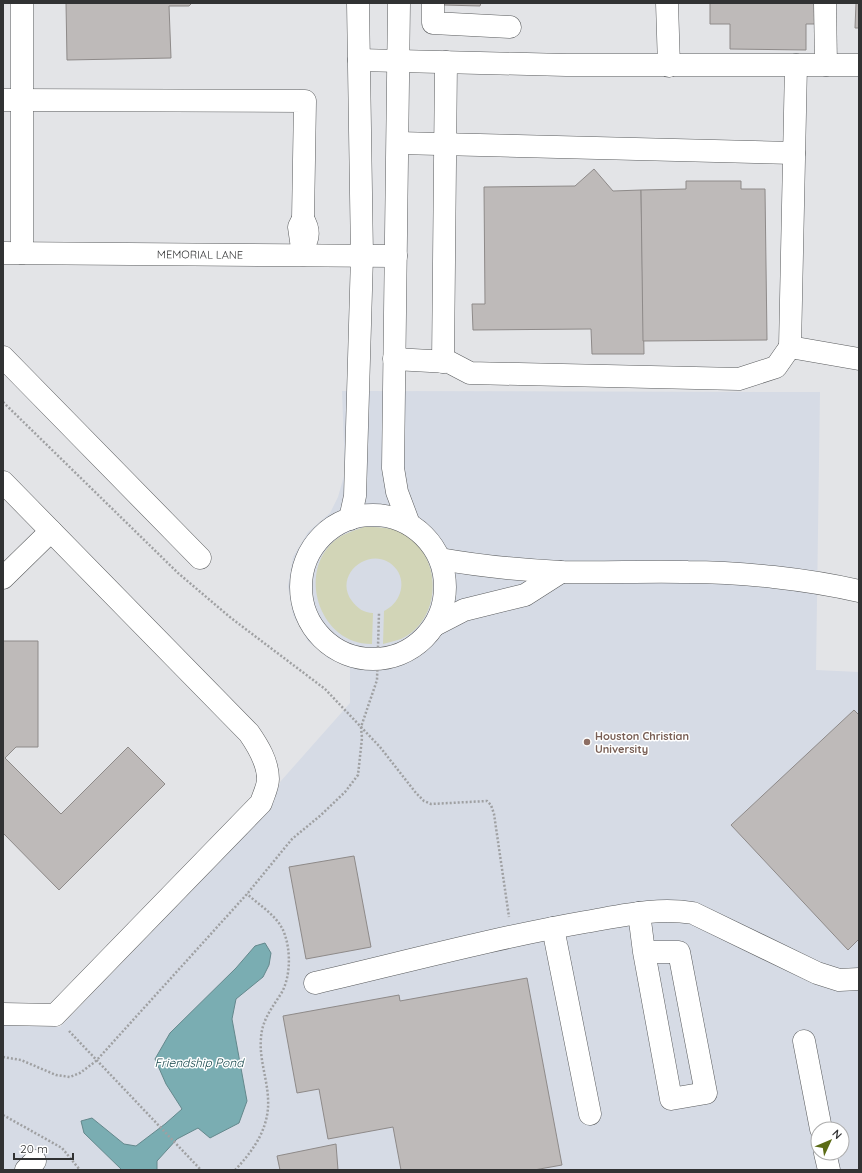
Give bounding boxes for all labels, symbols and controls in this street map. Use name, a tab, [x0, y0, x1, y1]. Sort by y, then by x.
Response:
street label: MEMORIAL LANE	[157, 247, 243, 262]
place label: Houston Christian University	[595, 729, 689, 756]
marker: Houston Christian University	[582, 737, 592, 747]
water label: Friendship Pond	[155, 1055, 245, 1070]
north arrow	[810, 1121, 850, 1161]
text: N	[829, 1126, 845, 1142]
scale bar	[14, 1135, 73, 1161]
text: 20 m	[20, 1141, 48, 1156]

